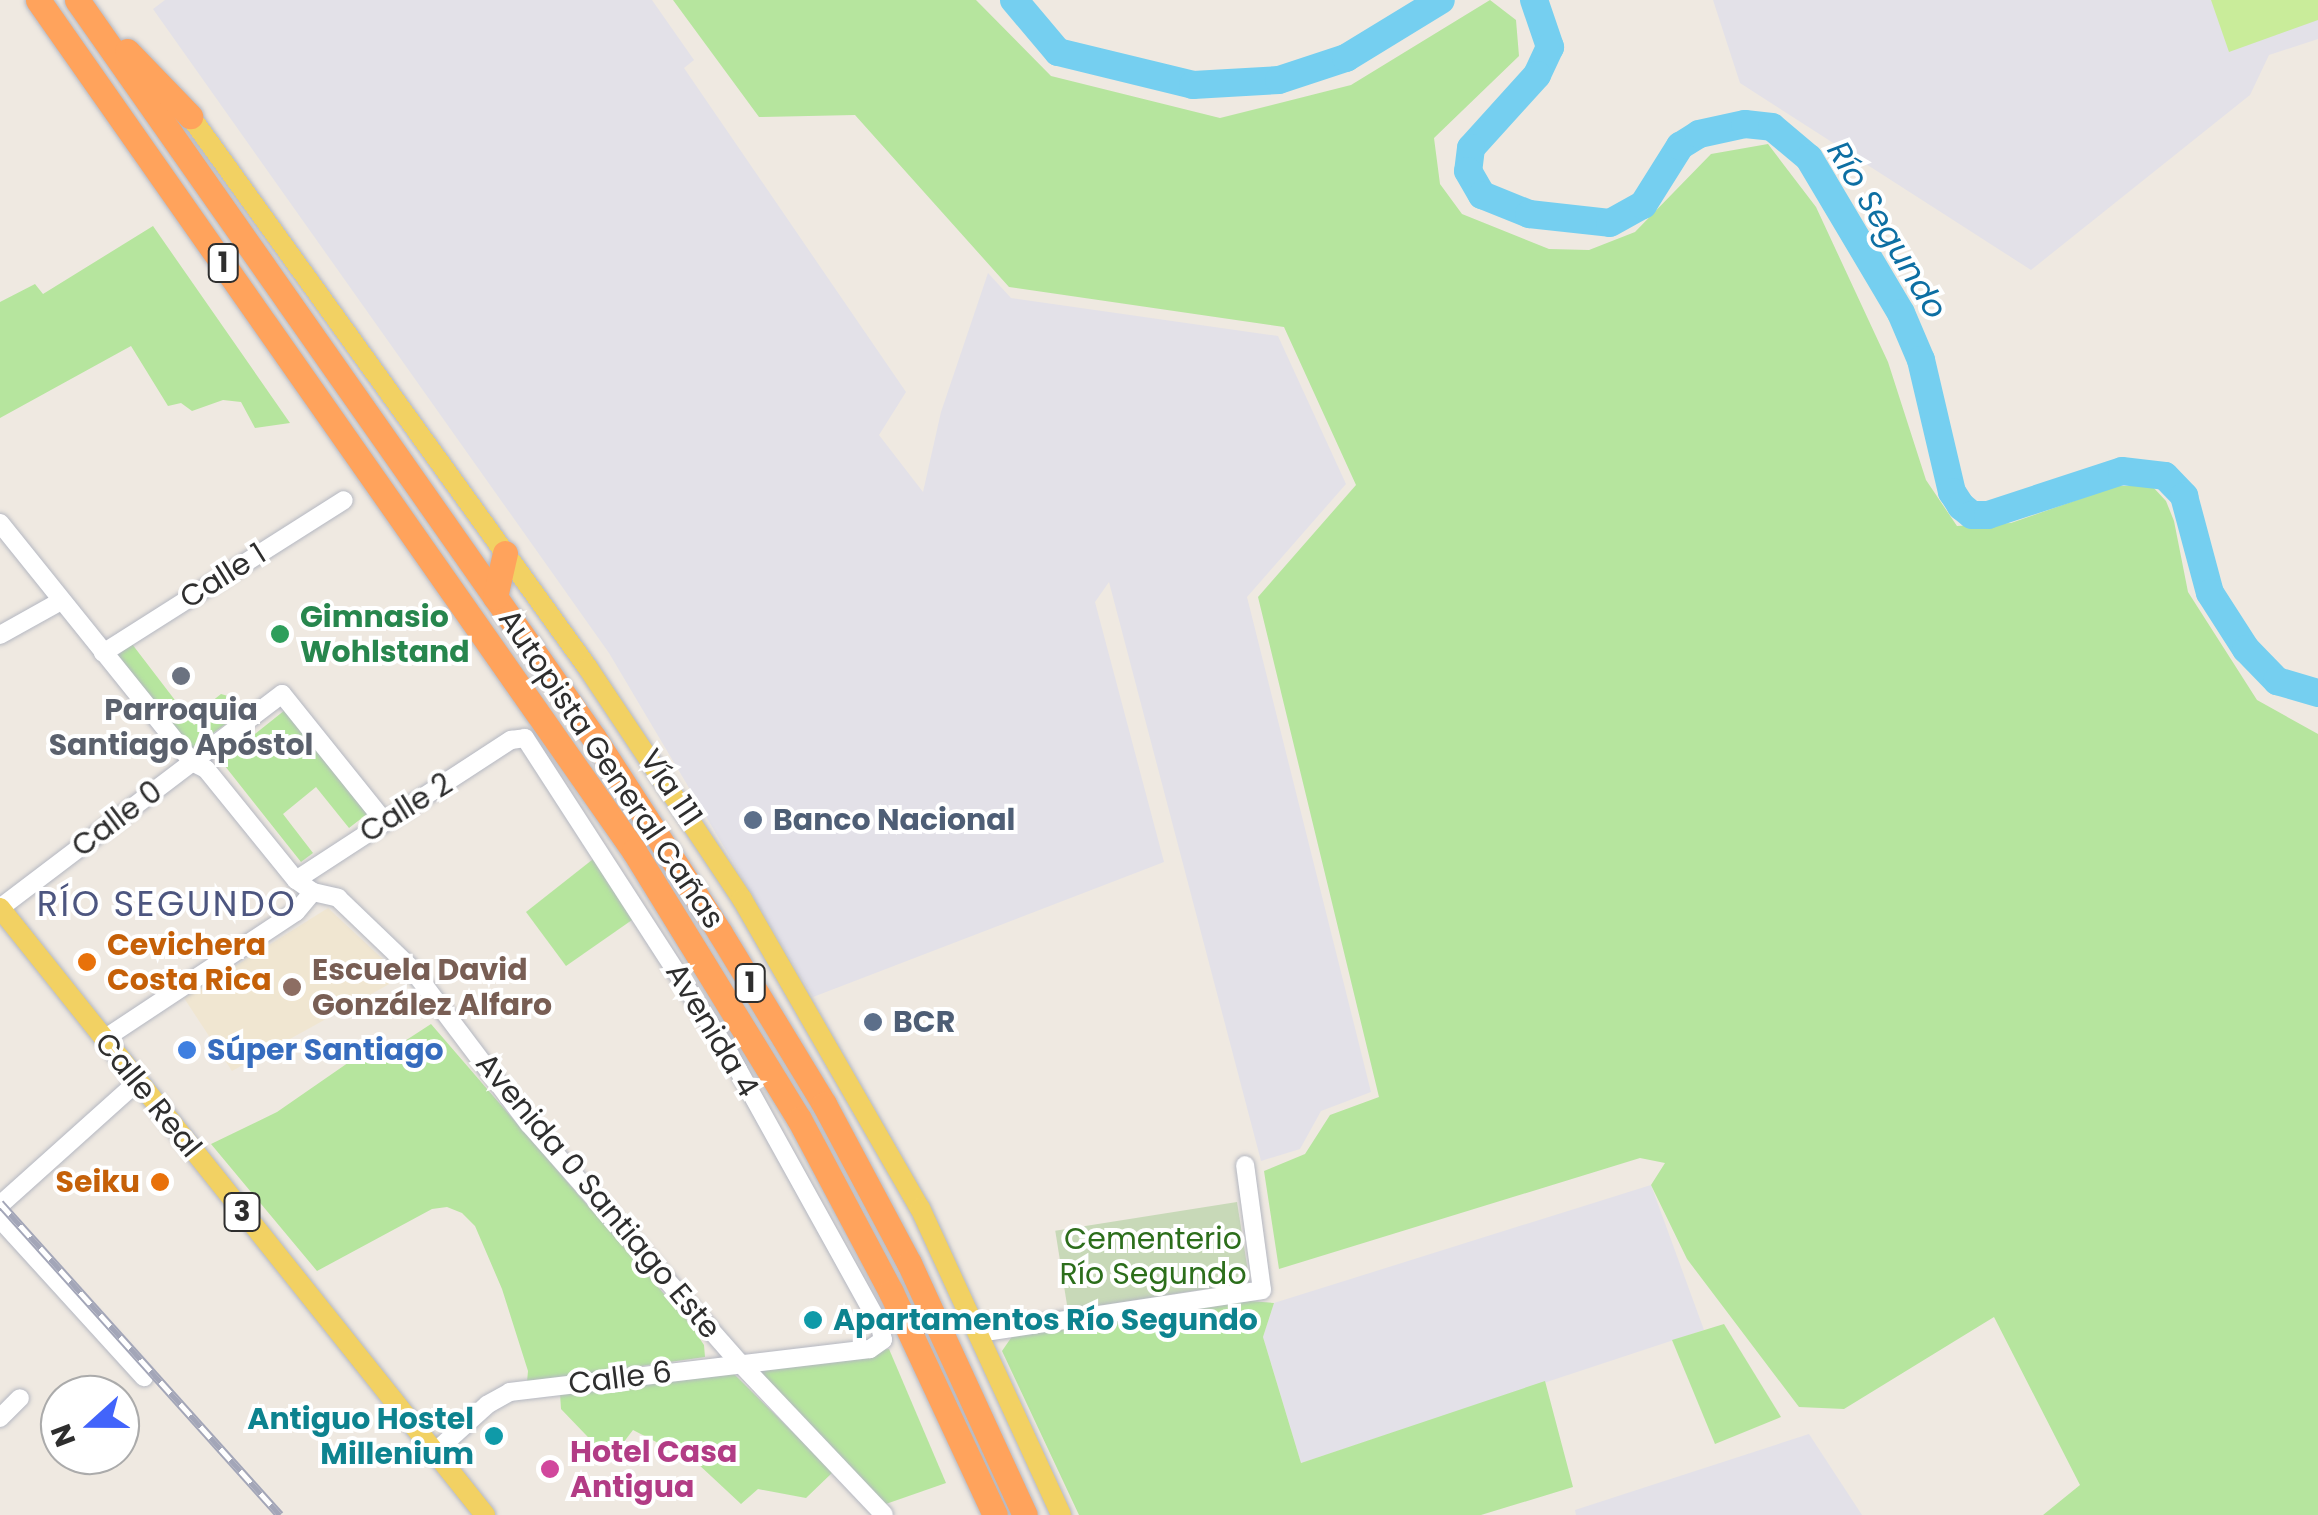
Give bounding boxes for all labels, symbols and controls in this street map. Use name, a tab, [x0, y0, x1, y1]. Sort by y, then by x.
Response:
water label: Río Segundo	[1819, 134, 1955, 326]
road number: 1	[206, 240, 240, 286]
street label: Calle 1	[173, 536, 273, 616]
place label: Gimnasio Wohlstand	[300, 599, 470, 670]
street label: Autopista General Cañas	[491, 603, 731, 935]
marker: Gimnasio Wohlstand	[269, 623, 291, 645]
marker: Parroquia Santiago Apóstol	[170, 665, 192, 687]
place label: Parroquia Santiago Apóstol	[49, 692, 313, 762]
street label: Vía 111	[632, 743, 710, 833]
street label: Calle 2	[353, 766, 459, 850]
street label: Calle 0	[65, 773, 169, 865]
place label: Banco Nacional	[773, 802, 1015, 838]
marker: Banco Nacional	[742, 809, 764, 831]
district label: RÍO SEGUNDO	[37, 883, 297, 925]
place label: Cevichera Costa Rica	[107, 927, 272, 998]
marker: Cevichera Costa Rica	[76, 951, 98, 973]
place label: Escuela David González Alfaro	[312, 952, 552, 1022]
street label: Avenida 4	[658, 957, 766, 1103]
road number: 1	[732, 960, 768, 1006]
marker: Escuela David González Alfaro	[281, 976, 303, 998]
place label: BCR	[893, 1004, 955, 1040]
marker: BCR	[862, 1011, 884, 1033]
street label: Calle Real	[87, 1026, 209, 1164]
place label: Súper Santiago	[207, 1032, 444, 1068]
marker: Súper Santiago	[176, 1039, 198, 1061]
street label: Avenida 0 Santiago Este	[468, 1046, 728, 1346]
place label: Seiku	[55, 1164, 140, 1200]
marker: Seiku	[149, 1171, 171, 1193]
road number: 3	[222, 1189, 262, 1235]
park label: Cementerio Río Segundo	[1059, 1221, 1247, 1292]
place label: Apartamentos Río Segundo	[833, 1302, 1258, 1338]
marker: Apartamentos Río Segundo	[802, 1309, 824, 1331]
street label: Calle 6	[566, 1354, 674, 1402]
north arrow	[40, 1375, 140, 1475]
place label: Antiguo Hostel Millenium	[247, 1401, 474, 1472]
text: N	[41, 1418, 85, 1452]
marker: Antiguo Hostel Millenium	[483, 1425, 505, 1447]
place label: Hotel Casa Antigua	[570, 1434, 737, 1504]
marker: Hotel Casa Antigua	[539, 1458, 561, 1480]

